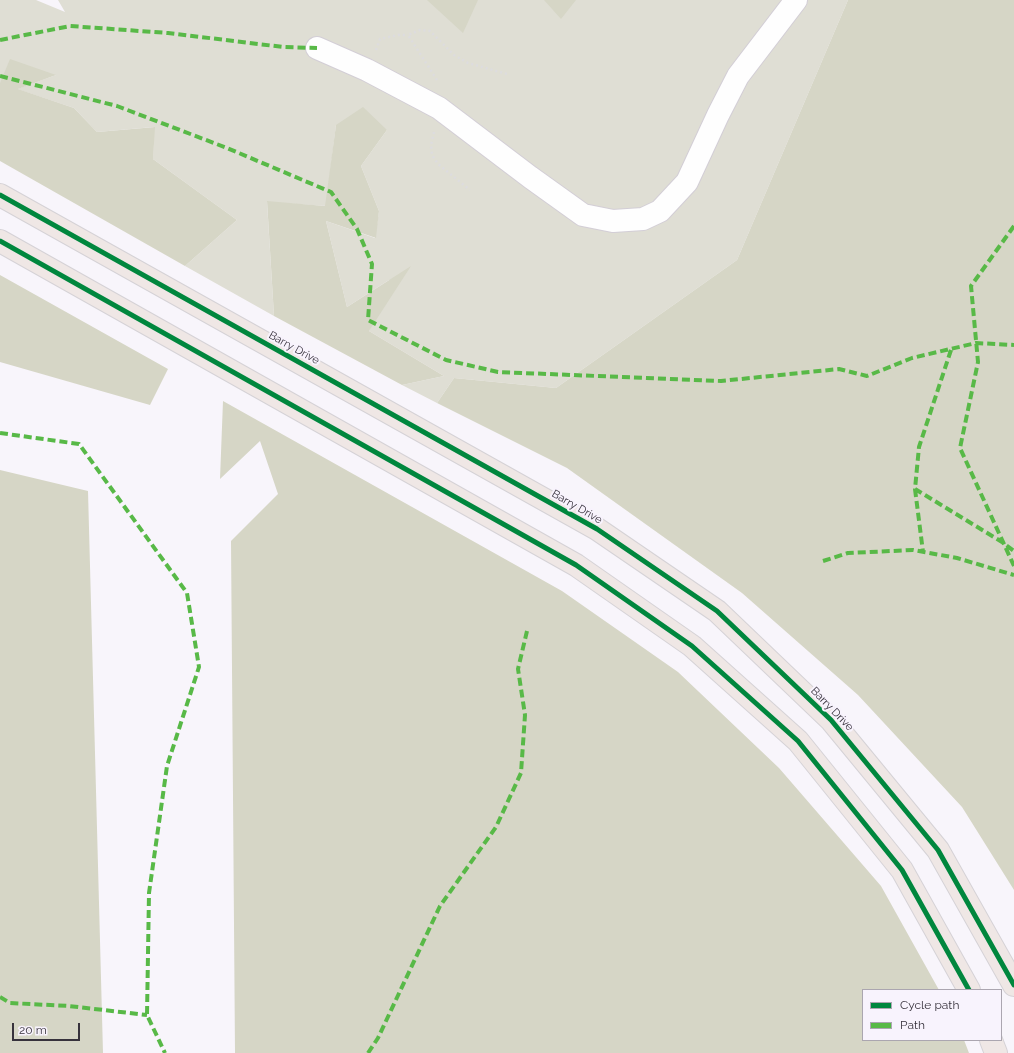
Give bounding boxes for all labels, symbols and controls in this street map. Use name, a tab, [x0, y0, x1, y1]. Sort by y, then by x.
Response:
street label: Barry Drive	[266, 329, 322, 367]
street label: Barry Drive	[549, 487, 605, 527]
street label: Barry Drive	[808, 684, 856, 734]
legend	[862, 989, 1002, 1041]
text: Cycle path	[900, 998, 959, 1012]
scale bar	[14, 1015, 82, 1041]
text: Path	[900, 1018, 925, 1032]
text: 20 m	[19, 1023, 47, 1037]

